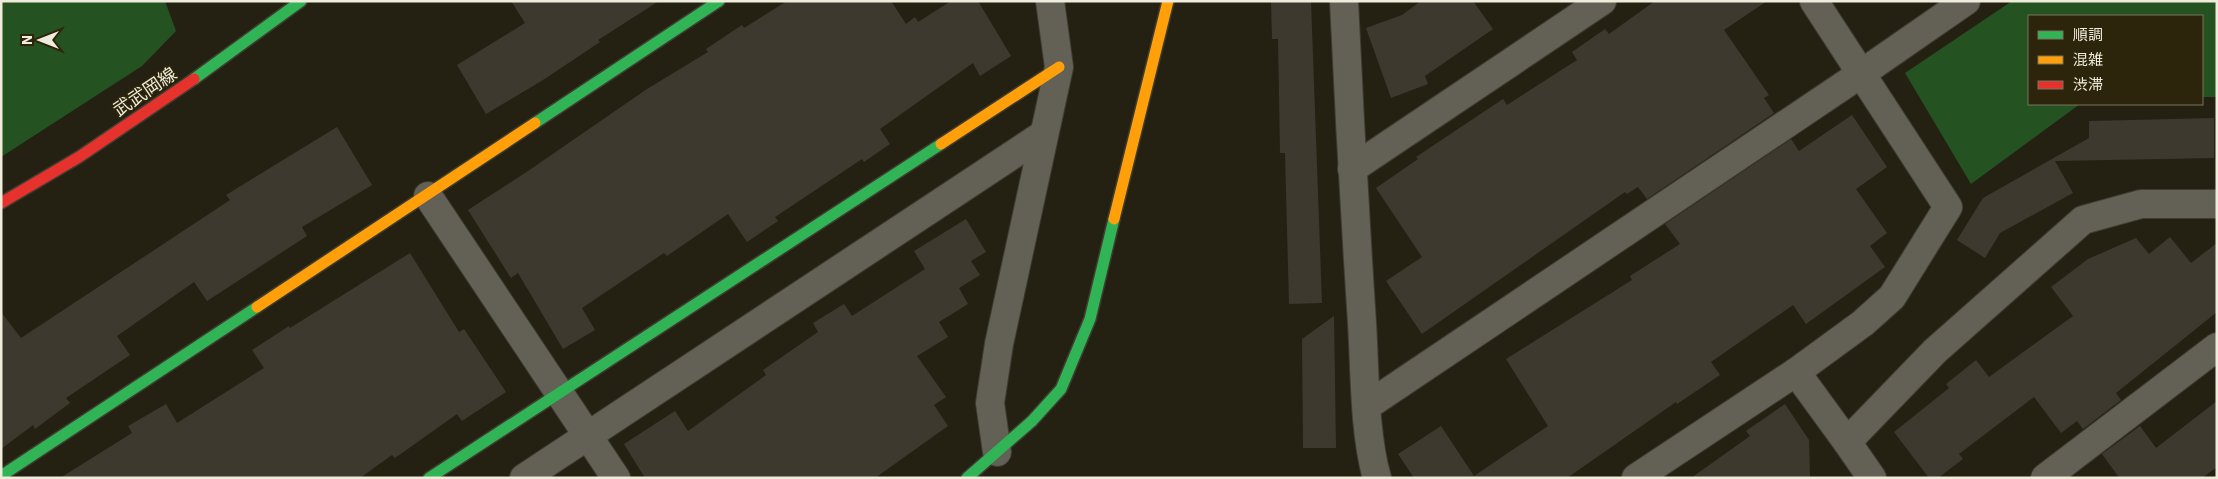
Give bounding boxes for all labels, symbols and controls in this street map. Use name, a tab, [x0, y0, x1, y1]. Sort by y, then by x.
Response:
north arrow	[15, 15, 65, 65]
legend	[2028, 15, 2203, 105]
text: 順調	[2073, 25, 2103, 44]
text: N	[18, 35, 36, 45]
text: 混雑	[2073, 50, 2103, 69]
street label: 武武岡線	[108, 62, 181, 121]
text: 渋滞	[2073, 75, 2103, 94]

